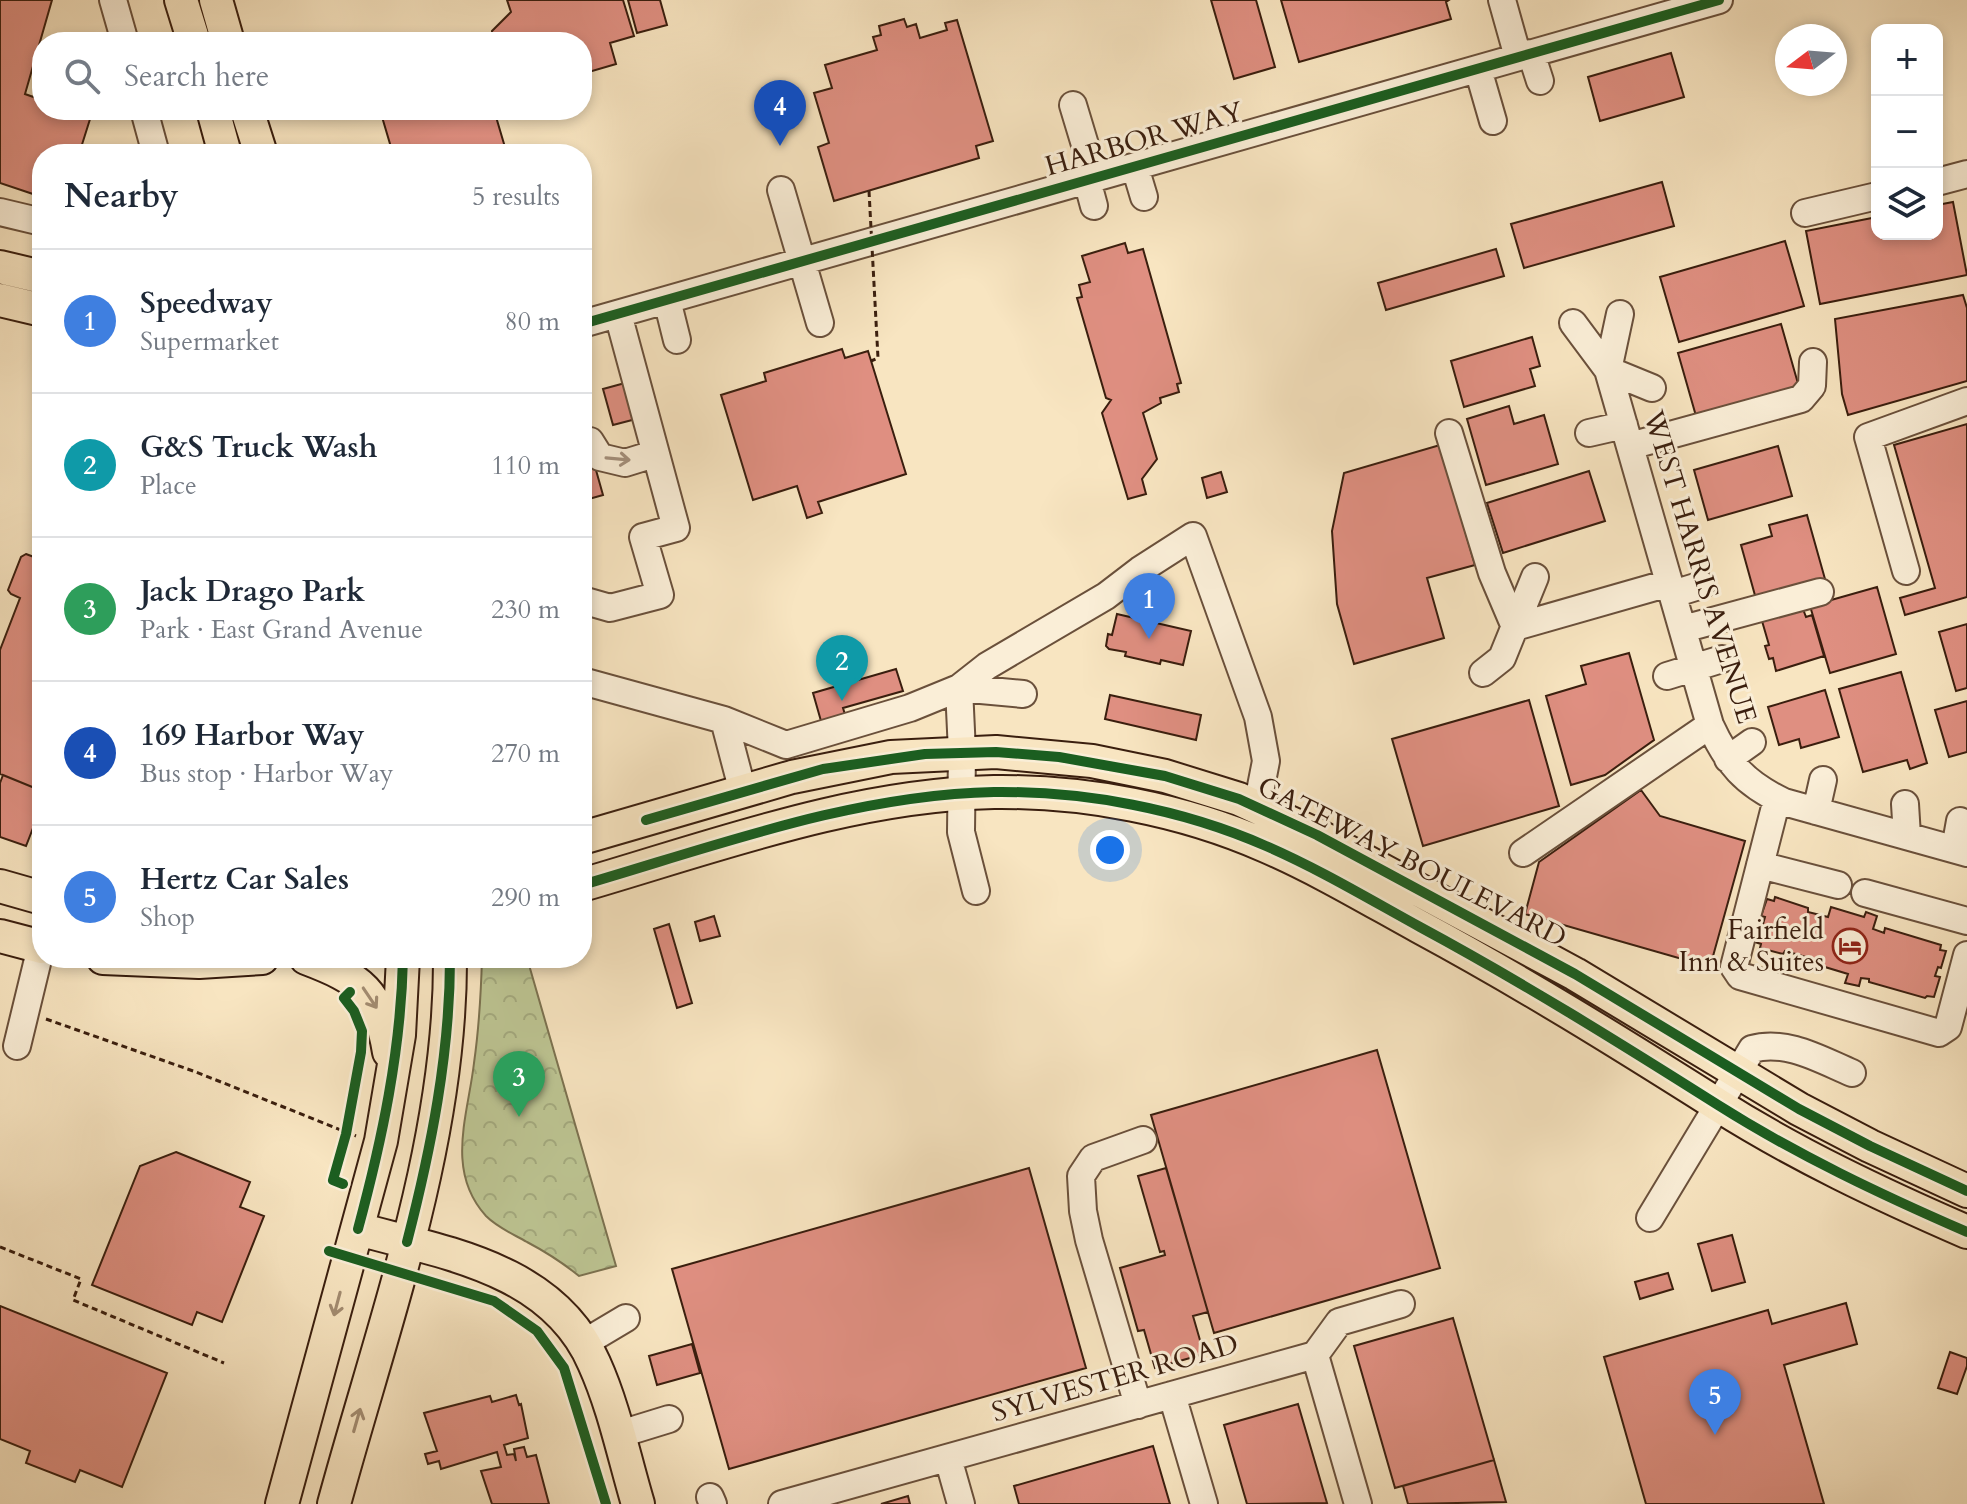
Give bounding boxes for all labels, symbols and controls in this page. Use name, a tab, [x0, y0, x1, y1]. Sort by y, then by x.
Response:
north arrow	[1775, 24, 1847, 96]
map controls	[1871, 24, 1943, 240]
button: +	[1871, 24, 1943, 96]
search box	[32, 32, 592, 120]
icon: search	[60, 54, 104, 98]
text: Search here	[124, 56, 269, 97]
pin: 4	[754, 80, 806, 146]
street label: HARBOR WAY	[1040, 93, 1248, 185]
button: −	[1871, 96, 1943, 168]
button: layers	[1871, 168, 1943, 240]
text: Nearby	[64, 173, 179, 219]
text: 5 results	[472, 179, 560, 214]
text: Speedway	[140, 283, 273, 324]
text: 1	[83, 304, 97, 339]
text: 80 m	[504, 304, 560, 339]
text: Supermarket	[140, 324, 279, 359]
street label: WEST HARRIS AVENUE	[1634, 405, 1766, 728]
text: G&S Truck Wash	[140, 427, 377, 468]
text: 2	[83, 448, 97, 483]
text: 110 m	[491, 448, 560, 483]
one-way arrow	[604, 452, 631, 467]
text: Place	[140, 468, 197, 503]
text: Jack Drago Park	[140, 571, 365, 612]
pin: 1	[1123, 573, 1175, 639]
text: 3	[83, 592, 97, 627]
text: 230 m	[491, 592, 560, 627]
text: Park · East Grand Avenue	[140, 612, 423, 647]
pin: 2	[816, 635, 868, 701]
text: 169 Harbor Way	[140, 715, 365, 756]
text: 4	[83, 736, 97, 771]
text: 270 m	[491, 736, 560, 771]
text: Bus stop · Harbor Way	[140, 756, 394, 791]
street label: GATEWAY BOULEVARD	[1251, 767, 1573, 957]
your location	[1090, 830, 1130, 870]
text: Hertz Car Sales	[140, 859, 349, 900]
text: 5	[83, 880, 97, 915]
text: 290 m	[491, 880, 560, 915]
text: Shop	[140, 900, 195, 935]
place label: Fairfield Inn & Suites	[1679, 911, 1824, 981]
hotel icon: Fairfield Inn & Suites	[1831, 927, 1869, 965]
one-way arrow	[362, 987, 378, 1009]
pin: 3	[493, 1051, 545, 1117]
one-way arrow	[329, 1291, 344, 1317]
street label: SYLVESTER ROAD	[987, 1325, 1243, 1431]
pin: 5	[1689, 1369, 1741, 1435]
one-way arrow	[350, 1408, 365, 1434]

